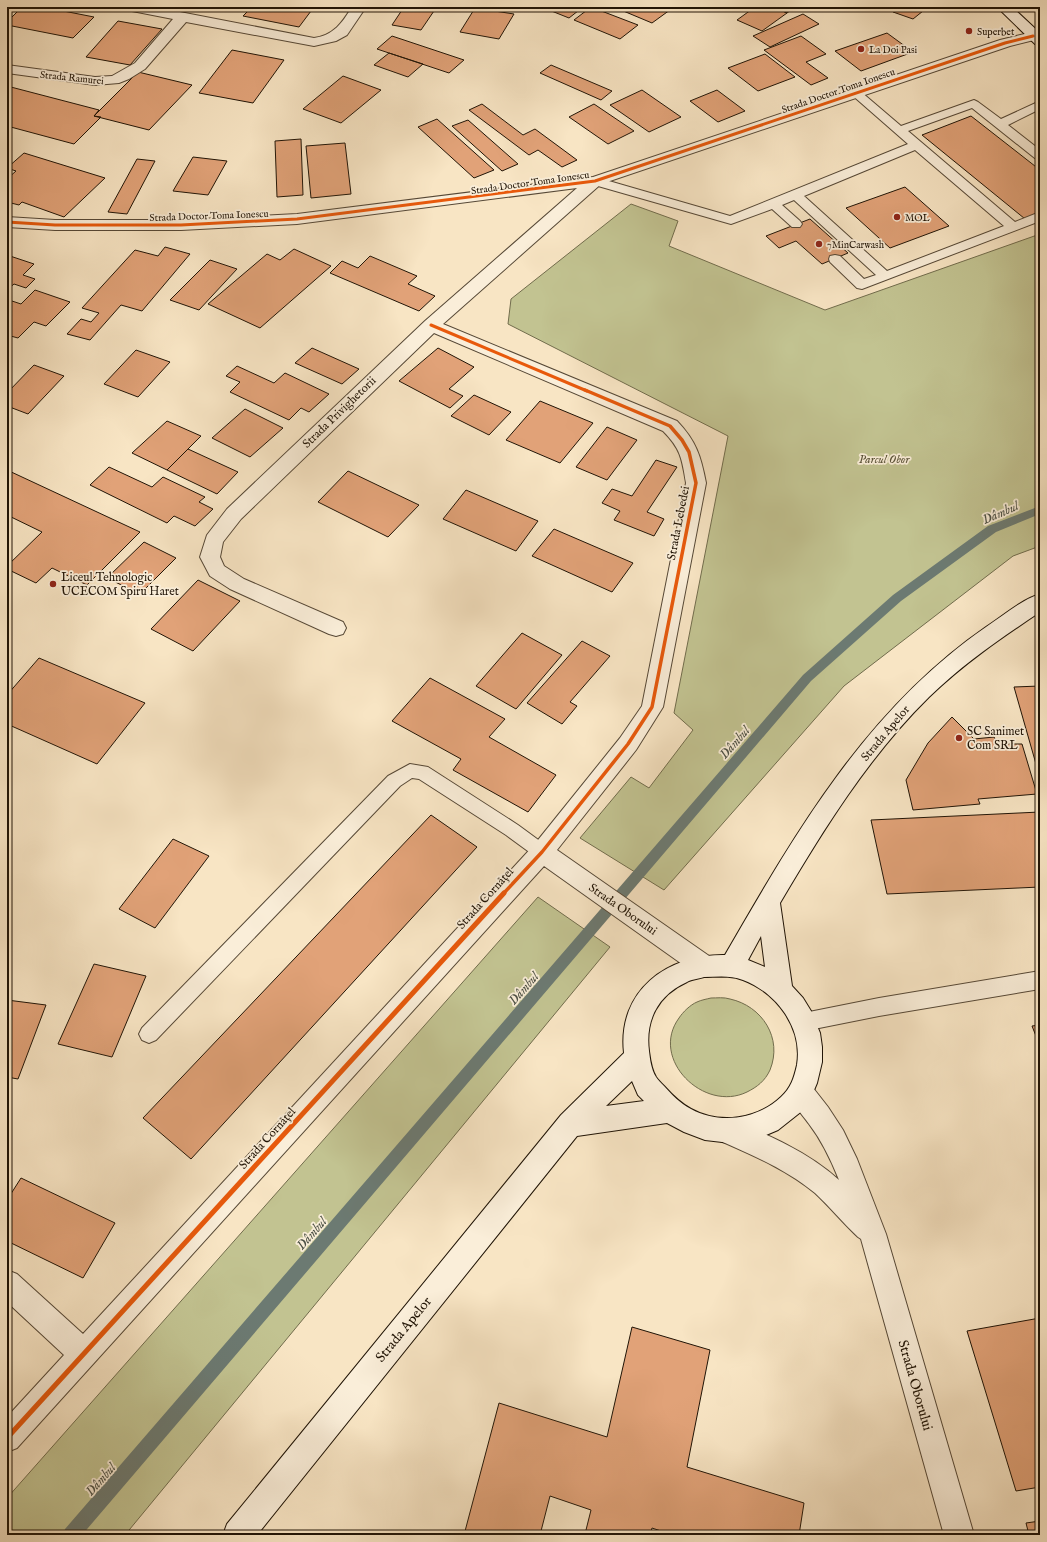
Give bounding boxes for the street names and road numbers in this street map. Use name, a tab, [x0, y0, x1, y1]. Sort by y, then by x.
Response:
street label: Strada Doctor Toma Ionescu	[780, 66, 897, 117]
street label: Strada Ramurei	[39, 69, 105, 88]
street label: Strada Doctor Toma Ionescu	[470, 169, 590, 198]
street label: Strada Doctor Toma Ionescu	[149, 208, 269, 225]
street label: Strada Privighetorii	[299, 373, 379, 451]
street label: Strada Lebedei	[664, 485, 693, 561]
street label: Strada Apelor	[858, 702, 914, 765]
street label: Strada Cornățel	[454, 864, 518, 932]
street label: Strada Oborului	[586, 880, 660, 939]
street label: Strada Cornățel	[236, 1104, 300, 1172]
street label: Strada Apelor	[372, 1293, 436, 1366]
street label: Strada Oborului	[893, 1338, 937, 1433]

